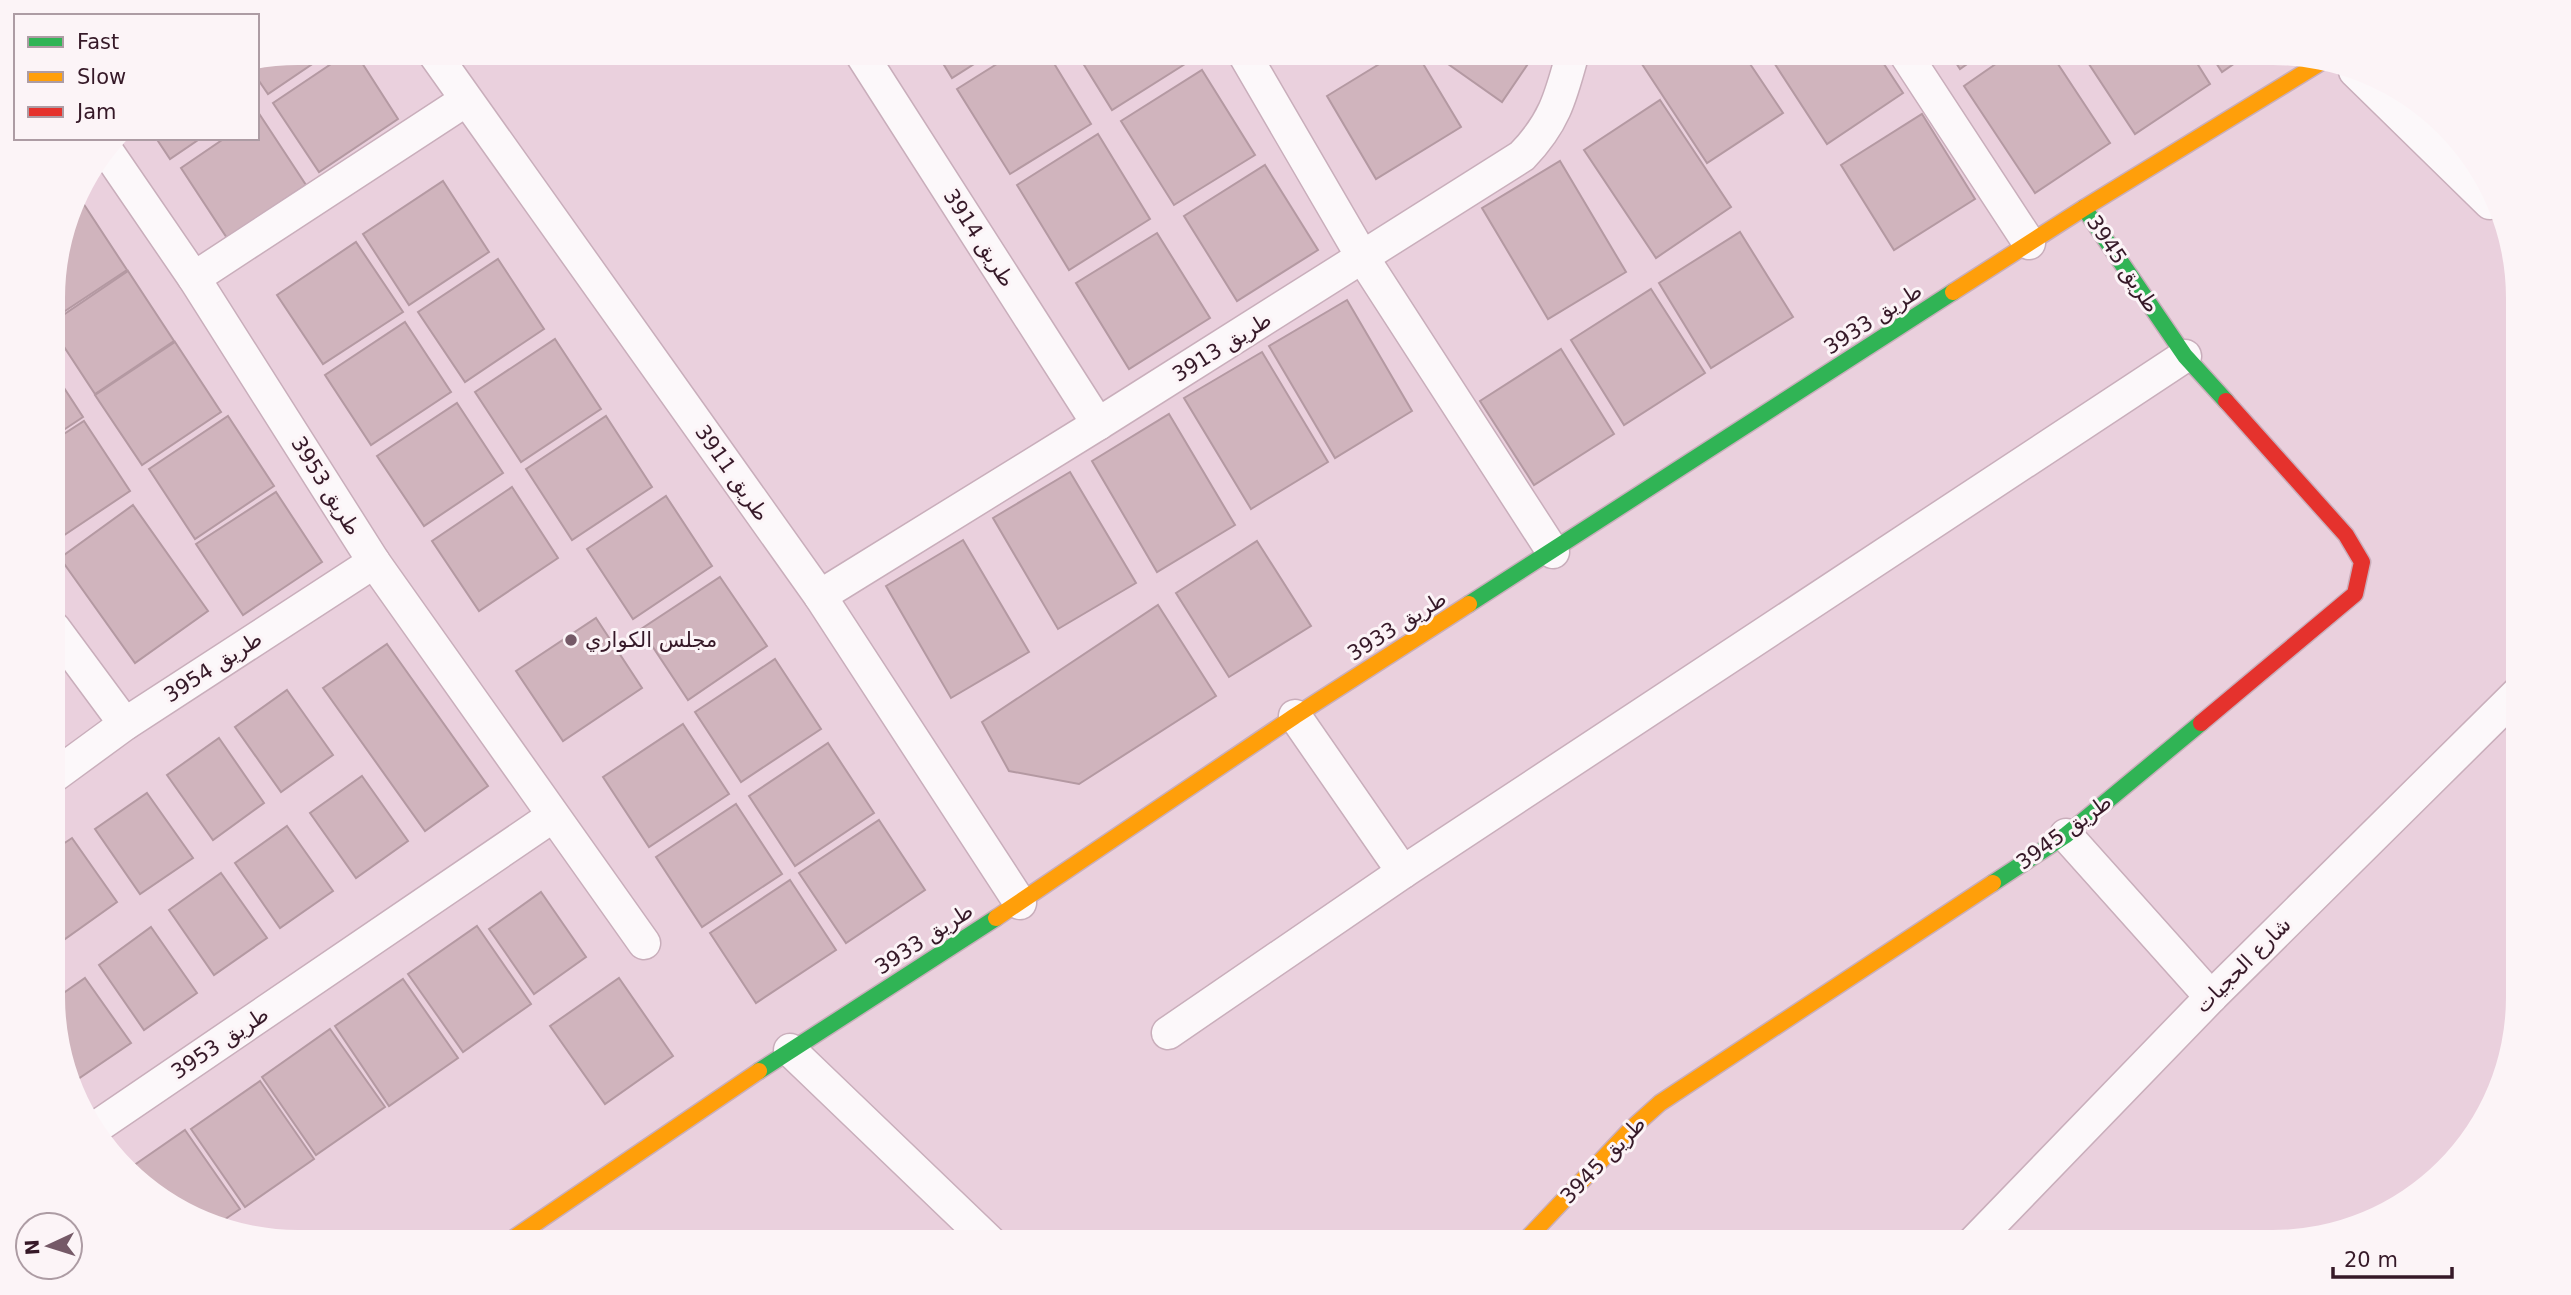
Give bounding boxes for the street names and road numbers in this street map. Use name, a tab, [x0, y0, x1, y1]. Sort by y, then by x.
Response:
street label: طريق 3914	[938, 185, 1020, 291]
street label: طريق 3945	[2082, 211, 2164, 317]
street label: طريق 3933	[1820, 278, 1926, 360]
street label: طريق 3913	[1168, 307, 1276, 387]
street label: طريق 3911	[690, 420, 774, 526]
street label: طريق 3953	[286, 432, 366, 540]
street label: طريق 3933	[1343, 586, 1451, 666]
street label: طريق 3954	[160, 626, 266, 708]
street label: طريق 3945	[2012, 789, 2116, 875]
street label: طريق 3933	[871, 898, 977, 980]
street label: شارع الحجيات	[2190, 912, 2296, 1018]
street label: طريق 3953	[167, 1002, 273, 1084]
street label: طريق 3945	[1556, 1111, 1650, 1209]

